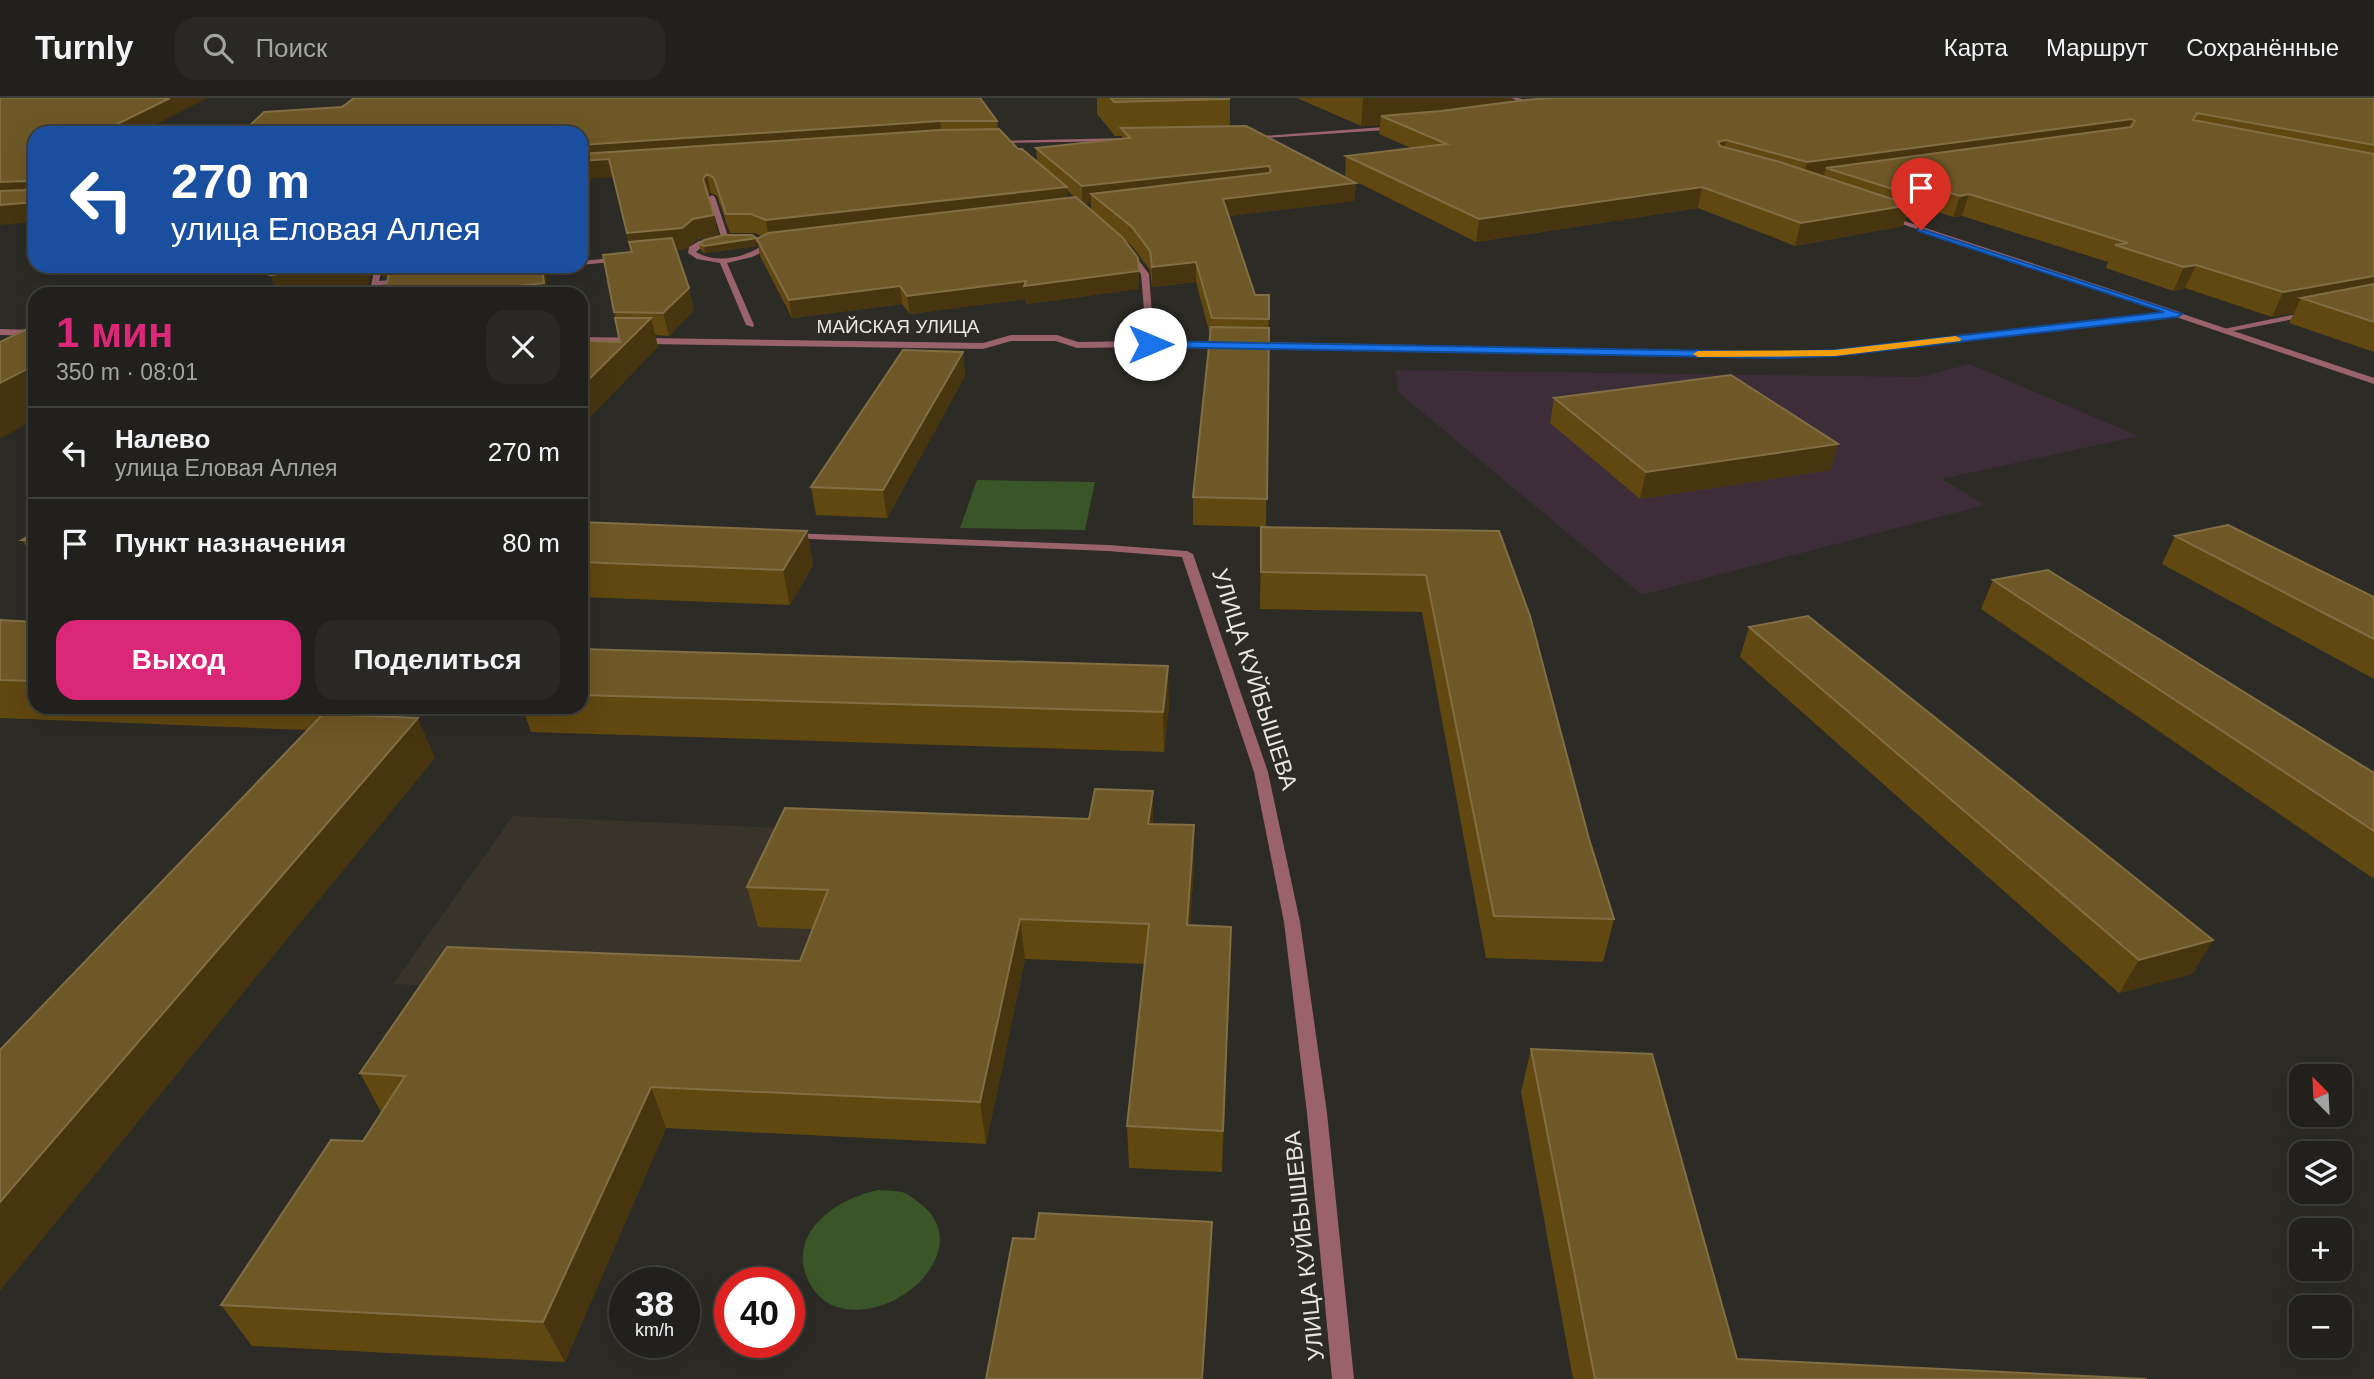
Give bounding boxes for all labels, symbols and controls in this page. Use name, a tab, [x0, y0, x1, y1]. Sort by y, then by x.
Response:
search box	[175, 17, 665, 80]
text: Turnly	[35, 29, 133, 66]
icon: search	[199, 29, 237, 67]
text: Поиск	[255, 33, 327, 63]
text: Карта	[1944, 34, 2008, 61]
text: Маршрут	[2046, 34, 2148, 61]
text: Сохранённые	[2186, 34, 2339, 61]
icon: left	[56, 154, 147, 245]
text: 270 m	[171, 154, 310, 208]
pin	[1891, 158, 1951, 230]
icon: arrive	[1902, 169, 1940, 207]
text: улица Еловая Аллея	[171, 211, 481, 247]
position arrow	[1113, 307, 1187, 381]
text: 1 мин	[56, 309, 173, 356]
button: close	[486, 310, 560, 384]
street label: МАЙСКАЯ УЛИЦА	[817, 316, 980, 337]
text: 350 m · 08:01	[56, 359, 198, 385]
text: Налево	[115, 424, 210, 454]
icon: left	[56, 434, 94, 472]
text: 270 m	[488, 437, 560, 467]
text: улица Еловая Аллея	[115, 455, 337, 481]
icon: arrive	[56, 525, 94, 563]
text: Пункт назначения	[115, 528, 346, 558]
text: 80 m	[502, 528, 560, 558]
street label: УЛИЦА КУЙБЫШЕВА	[1207, 565, 1304, 793]
button: Выход	[56, 620, 301, 700]
button: Поделиться	[315, 620, 560, 700]
north arrow	[2289, 1064, 2352, 1127]
map controls	[2289, 1064, 2352, 1358]
street label: УЛИЦА КУЙБЫШЕВА	[1278, 1129, 1329, 1362]
button: layers	[2289, 1141, 2352, 1204]
button: +	[2289, 1218, 2352, 1281]
speed limit sign: 40	[714, 1267, 805, 1358]
text: 38	[635, 1284, 674, 1323]
button: −	[2289, 1295, 2352, 1358]
text: km/h	[635, 1320, 674, 1340]

